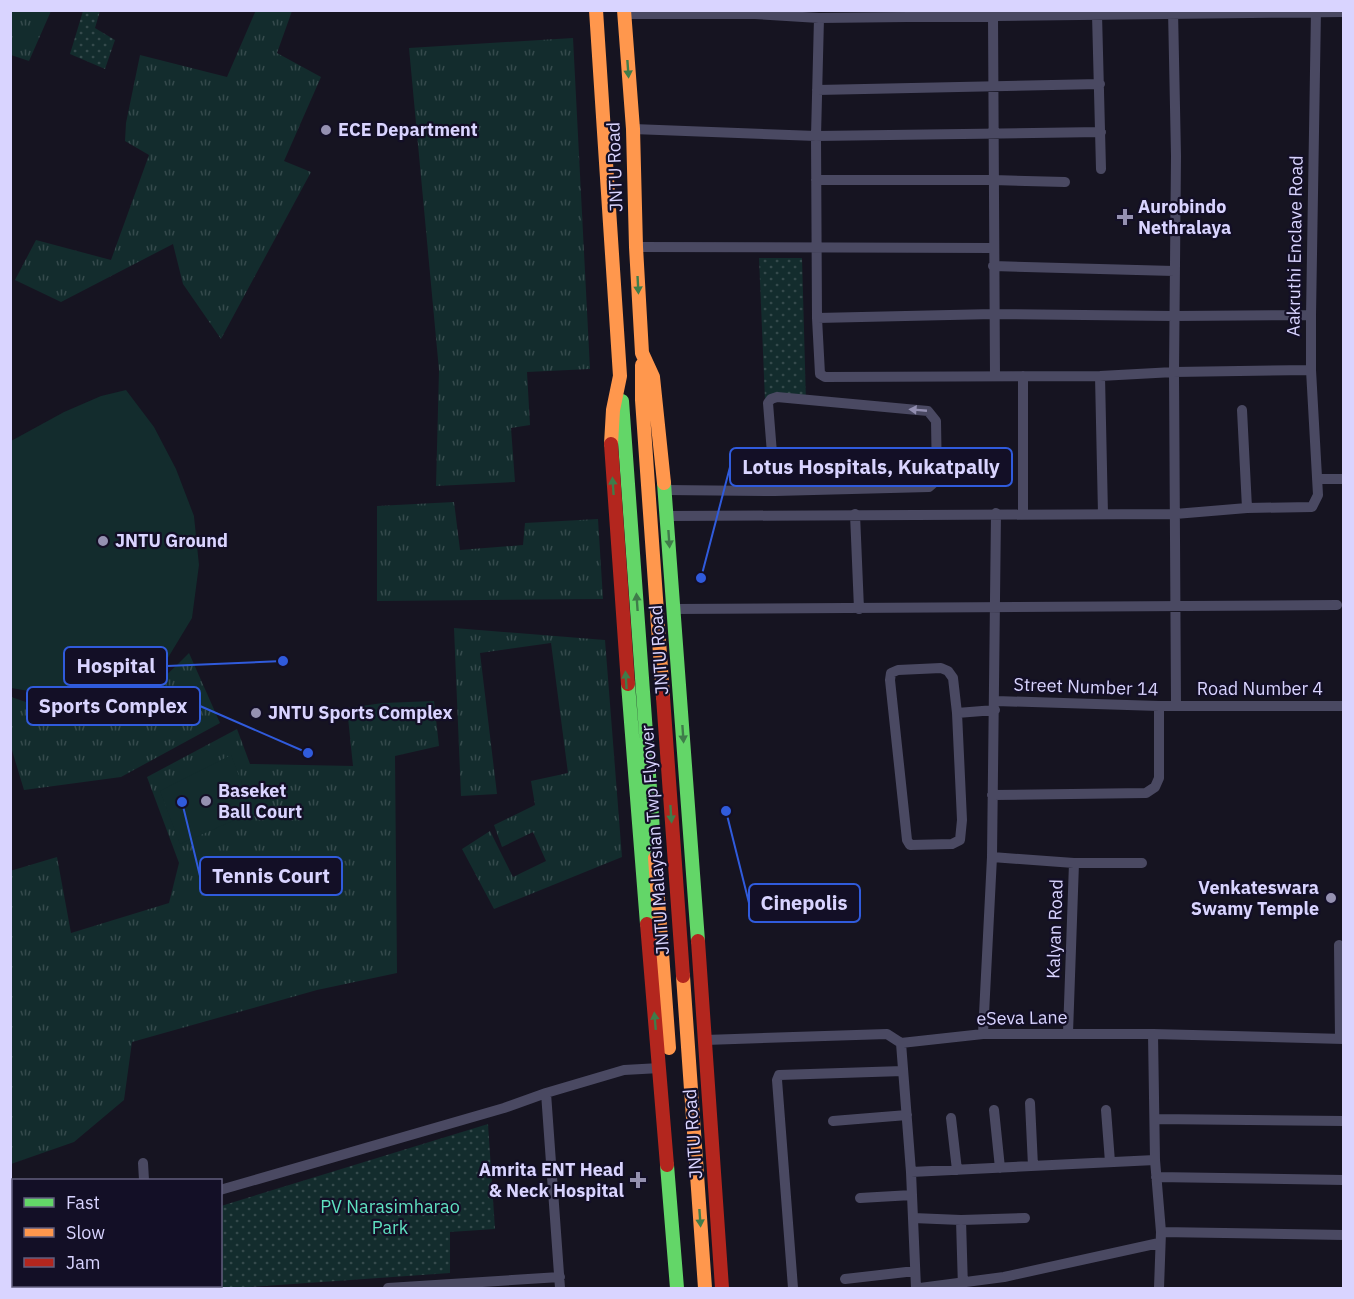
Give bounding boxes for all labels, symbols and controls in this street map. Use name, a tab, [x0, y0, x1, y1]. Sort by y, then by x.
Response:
one-way arrow	[624, 59, 633, 78]
place label: ECE Department	[338, 118, 478, 141]
street label: JNTU Road	[601, 122, 628, 212]
marker: ECE Department	[319, 123, 333, 137]
street label: Aakruthi Enclave Road	[1281, 155, 1308, 337]
place label: Aurobindo Nethralaya	[1138, 195, 1231, 239]
marker: Aurobindo Nethralaya	[1116, 208, 1134, 226]
one-way arrow	[633, 275, 643, 294]
one-way arrow	[908, 405, 927, 415]
callout: Lotus Hospitals, Kukatpally	[730, 448, 1012, 486]
text: Lotus Hospitals, Kukatpally	[742, 453, 1000, 480]
one-way arrow	[608, 476, 617, 495]
place label: JNTU Ground	[115, 529, 228, 552]
one-way arrow	[665, 530, 674, 549]
marker: JNTU Ground	[96, 534, 110, 548]
one-way arrow	[632, 592, 641, 611]
street label: JNTU Road	[644, 604, 673, 696]
callout: Hospital	[64, 647, 167, 685]
text: Hospital	[77, 652, 155, 679]
one-way arrow	[622, 671, 631, 690]
street label: Street Number 14	[1013, 672, 1159, 701]
street label: Road Number 4	[1197, 677, 1323, 700]
callout: Sports Complex	[27, 687, 200, 725]
text: Sports Complex	[38, 692, 188, 719]
place label: JNTU Sports Complex	[268, 701, 453, 724]
marker: JNTU Sports Complex	[249, 706, 263, 720]
street label: JNTU Malaysian Twp Flyover	[635, 724, 674, 956]
one-way arrow	[678, 724, 687, 743]
place label: Baseket Ball Court	[218, 779, 302, 823]
marker: Baseket Ball Court	[199, 794, 213, 808]
one-way arrow	[667, 805, 676, 824]
callout: Tennis Court	[200, 857, 342, 895]
text: Tennis Court	[212, 862, 330, 889]
place label: Venkateswara Swamy Temple	[1191, 876, 1319, 920]
street label: Kalyan Road	[1041, 879, 1068, 979]
callout: Cinepolis	[749, 884, 860, 922]
text: Cinepolis	[760, 889, 848, 916]
marker: Venkateswara Swamy Temple	[1324, 891, 1338, 905]
street label: eSeva Lane	[976, 1005, 1068, 1030]
one-way arrow	[650, 1011, 660, 1030]
street label: JNTU Road	[678, 1088, 707, 1180]
place label: Amrita ENT Head & Neck Hospital	[479, 1158, 625, 1202]
marker: Amrita ENT Head & Neck Hospital	[629, 1171, 647, 1189]
legend	[12, 1179, 222, 1287]
text: Fast	[66, 1191, 100, 1214]
park label: PV Narasimharao Park	[320, 1195, 460, 1239]
one-way arrow	[695, 1209, 704, 1228]
text: Slow	[66, 1221, 105, 1244]
text: Jam	[66, 1251, 101, 1274]

